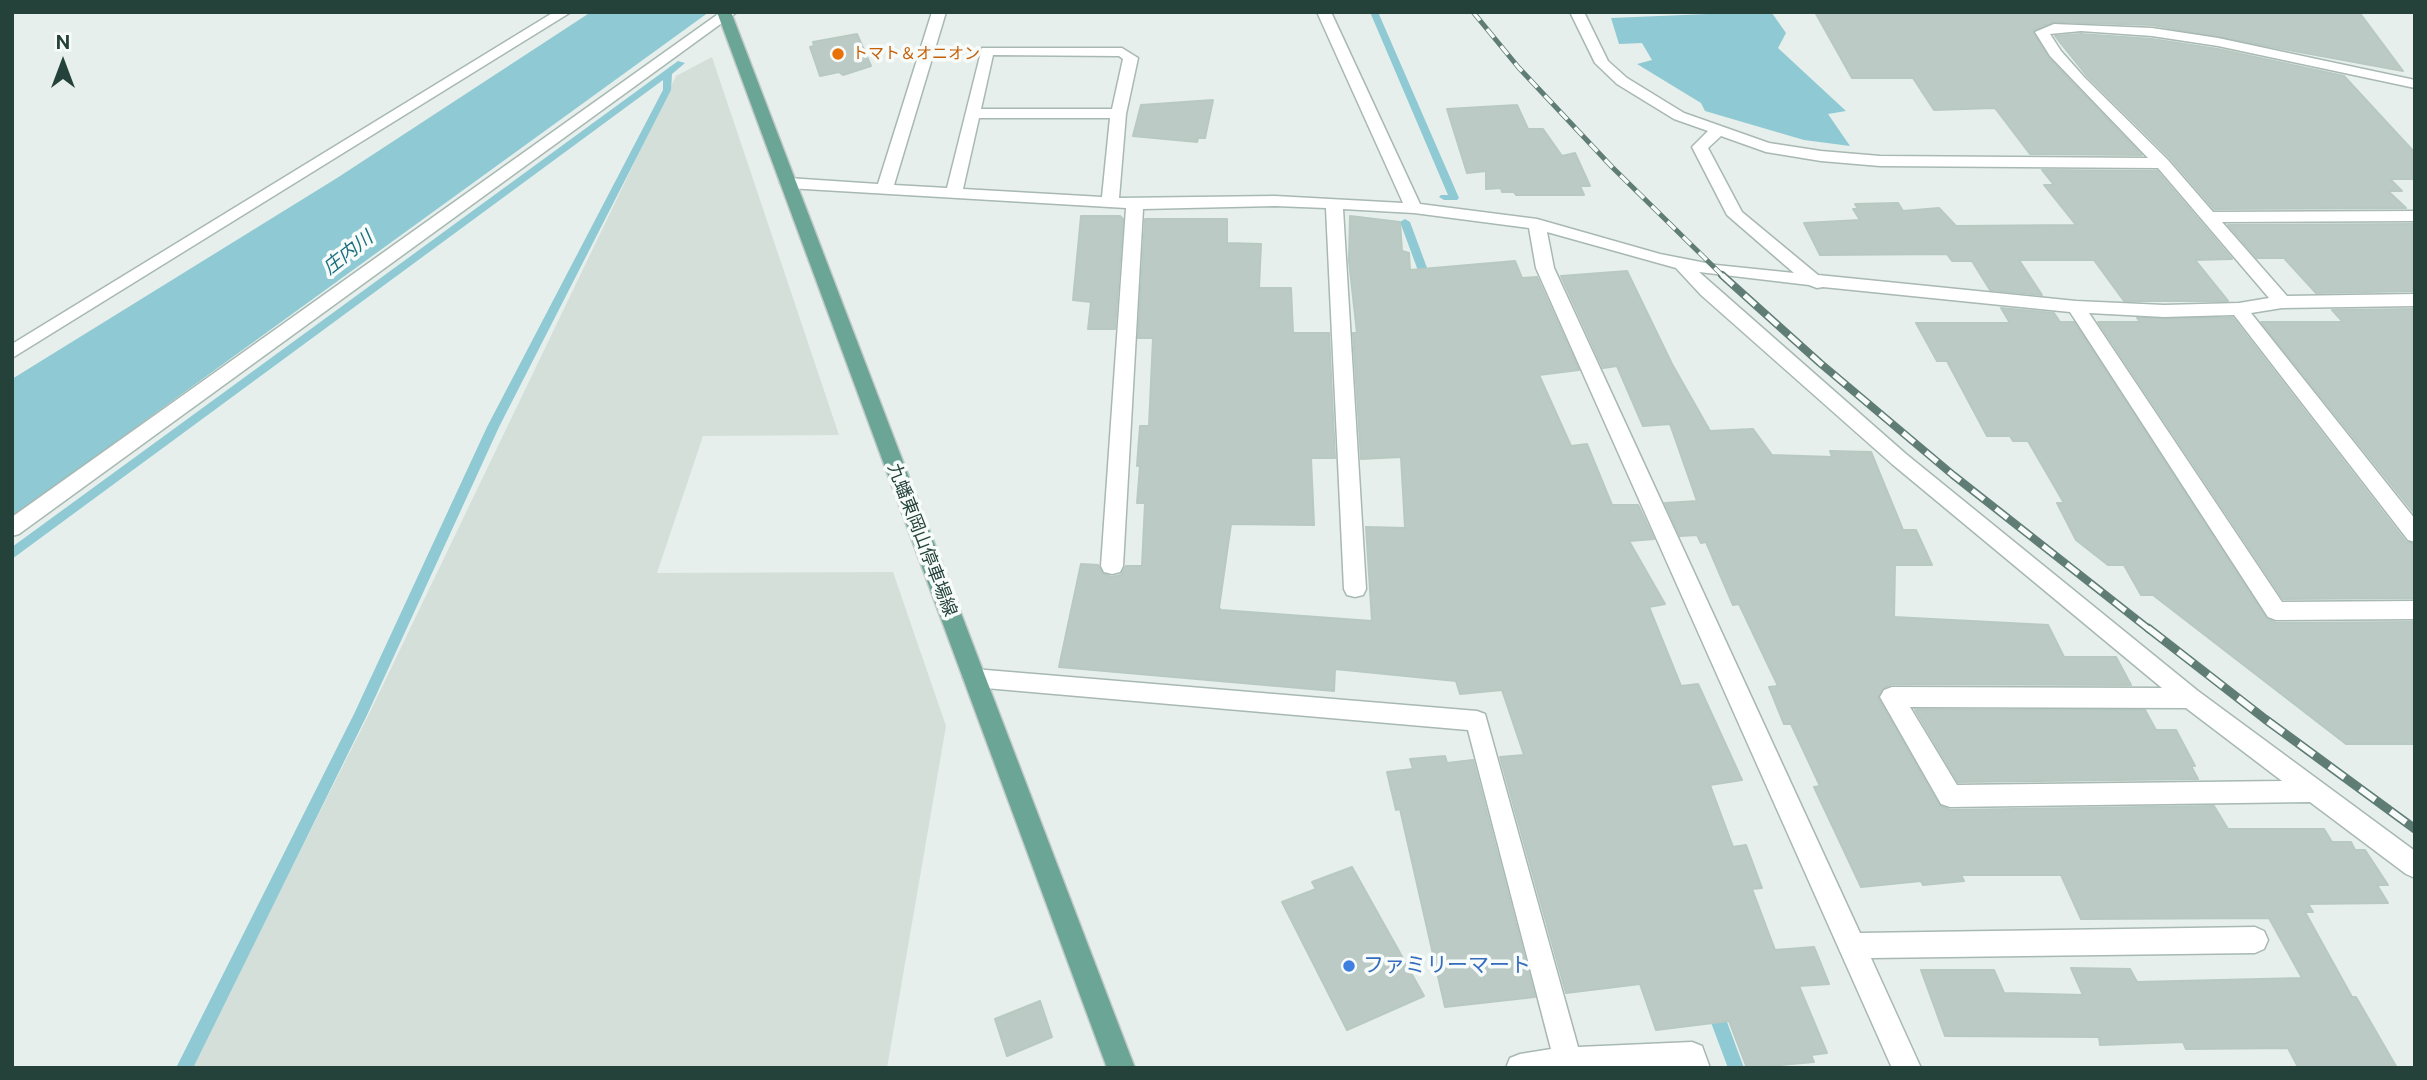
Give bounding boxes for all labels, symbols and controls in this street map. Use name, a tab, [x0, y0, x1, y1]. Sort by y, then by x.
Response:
north arrow	[28, 28, 98, 98]
text: N	[56, 31, 70, 53]
place label: トマト＆オニオン	[852, 44, 980, 64]
marker: トマト＆オニオン	[830, 46, 846, 62]
water label: 庄内川	[319, 226, 377, 280]
street label: 九蟠東岡山停車場線	[883, 461, 961, 619]
place label: ファミリーマート	[1363, 953, 1531, 979]
marker: ファミリーマート	[1341, 958, 1357, 974]

